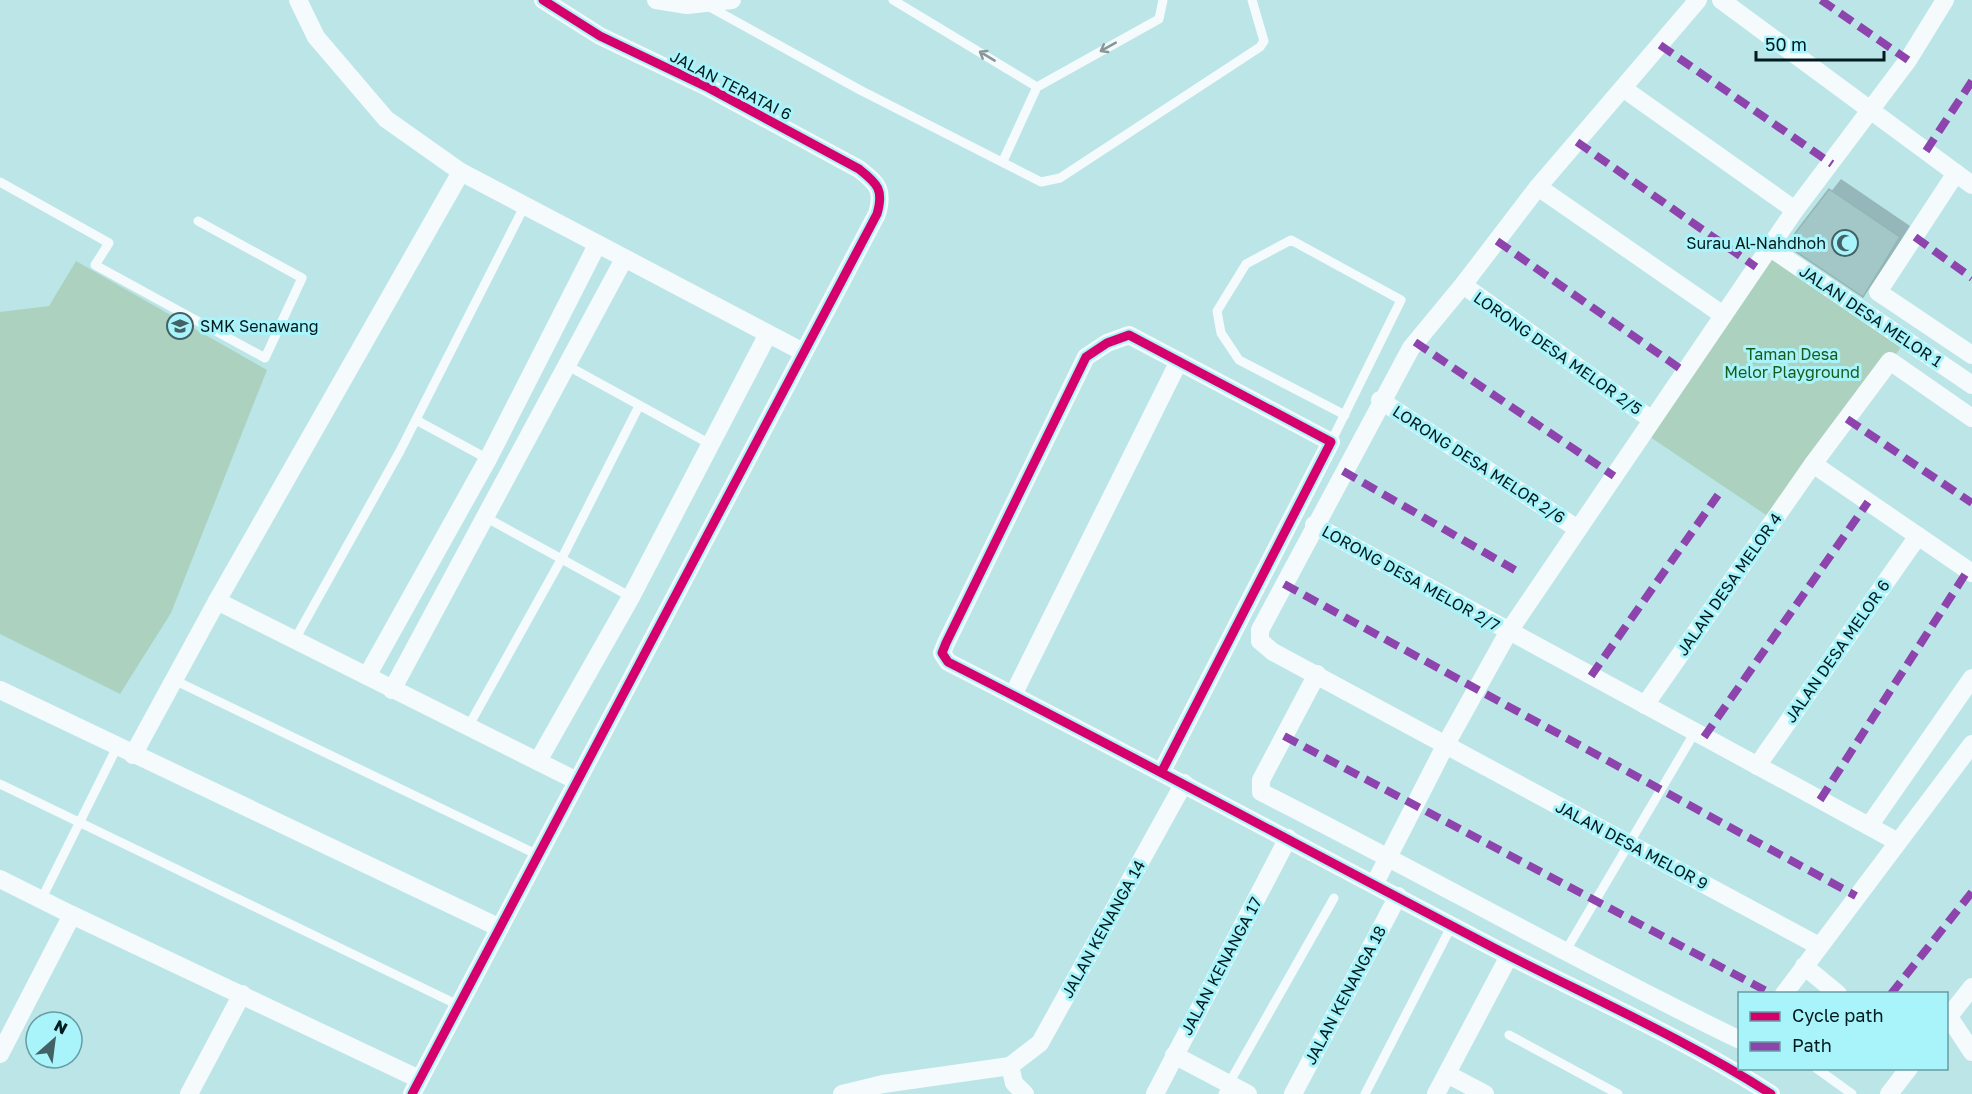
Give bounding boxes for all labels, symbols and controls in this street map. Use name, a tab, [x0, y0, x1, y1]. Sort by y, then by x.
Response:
scale bar	[1756, 24, 1884, 62]
text: 50 m	[1765, 33, 1807, 55]
one-way arrow	[1100, 41, 1117, 53]
street label: JALAN TERATAI 6	[667, 46, 795, 124]
one-way arrow	[979, 50, 996, 62]
mosque icon: Surau Al-Nahdhoh	[1830, 228, 1860, 258]
place label: Surau Al-Nahdhoh	[1686, 233, 1826, 253]
street label: JALAN DESA MELOR 1	[1796, 261, 1946, 371]
street label: LORONG DESA MELOR 2/5	[1470, 287, 1646, 419]
school or university icon: SMK Senawang	[165, 311, 195, 341]
place label: SMK Senawang	[200, 316, 319, 336]
park label: Taman Desa Melor Playground	[1724, 344, 1860, 382]
street label: LORONG DESA MELOR 2/6	[1389, 401, 1569, 527]
street label: JALAN DESA MELOR 4	[1672, 509, 1786, 659]
street label: LORONG DESA MELOR 2/7	[1319, 521, 1503, 635]
street label: JALAN DESA MELOR 6	[1780, 576, 1894, 726]
street label: JALAN DESA MELOR 9	[1552, 796, 1712, 894]
street label: JALAN KENANGA 14	[1057, 857, 1149, 1001]
street label: JALAN KENANGA 17	[1176, 894, 1266, 1038]
street label: JALAN KENANGA 18	[1300, 922, 1390, 1068]
legend	[1738, 992, 1948, 1070]
text: Cycle path	[1792, 1004, 1884, 1026]
north arrow	[24, 1010, 84, 1070]
text: N	[51, 1015, 71, 1038]
text: Path	[1792, 1034, 1832, 1056]

